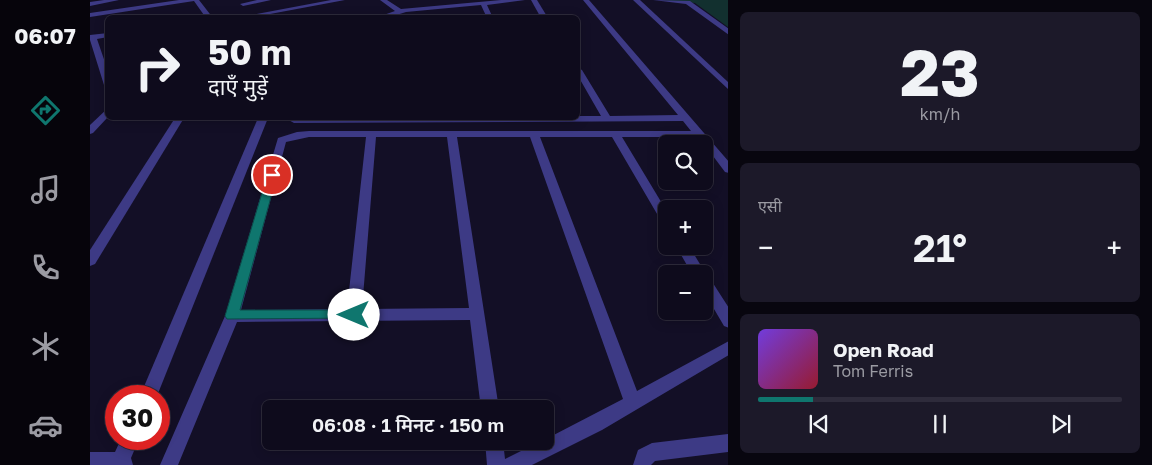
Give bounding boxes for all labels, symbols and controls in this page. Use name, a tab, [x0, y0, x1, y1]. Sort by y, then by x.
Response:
text: 06:07	[14, 22, 76, 49]
text: 50 m	[208, 31, 291, 73]
text: 23	[900, 32, 980, 110]
icon: right	[125, 35, 190, 100]
text: दाएँ मुड़ें	[208, 73, 268, 100]
icon: directions	[28, 93, 63, 128]
text: km/h	[920, 104, 960, 124]
map controls	[658, 135, 713, 320]
button: search	[658, 135, 713, 190]
pin	[251, 154, 293, 196]
icon: arrive	[258, 161, 286, 189]
icon: music	[28, 172, 63, 207]
text: एसी	[758, 196, 782, 216]
button: +	[658, 200, 713, 255]
text: 21°	[913, 225, 967, 270]
text: −	[758, 231, 773, 264]
text: +	[1107, 231, 1122, 264]
icon: phone	[28, 250, 63, 285]
button: −	[658, 265, 713, 320]
position arrow	[327, 288, 379, 340]
icon: climate	[28, 329, 63, 364]
text: Open Road	[833, 338, 934, 361]
text: Tom Ferris	[833, 361, 913, 381]
speed limit sign: 30	[105, 385, 170, 450]
icon: car	[28, 408, 63, 443]
icon: previous	[805, 410, 833, 438]
icon: pause	[926, 410, 954, 438]
icon: next	[1047, 410, 1075, 438]
text: 06:08 · 1 मिनट · 150 m	[312, 413, 504, 436]

